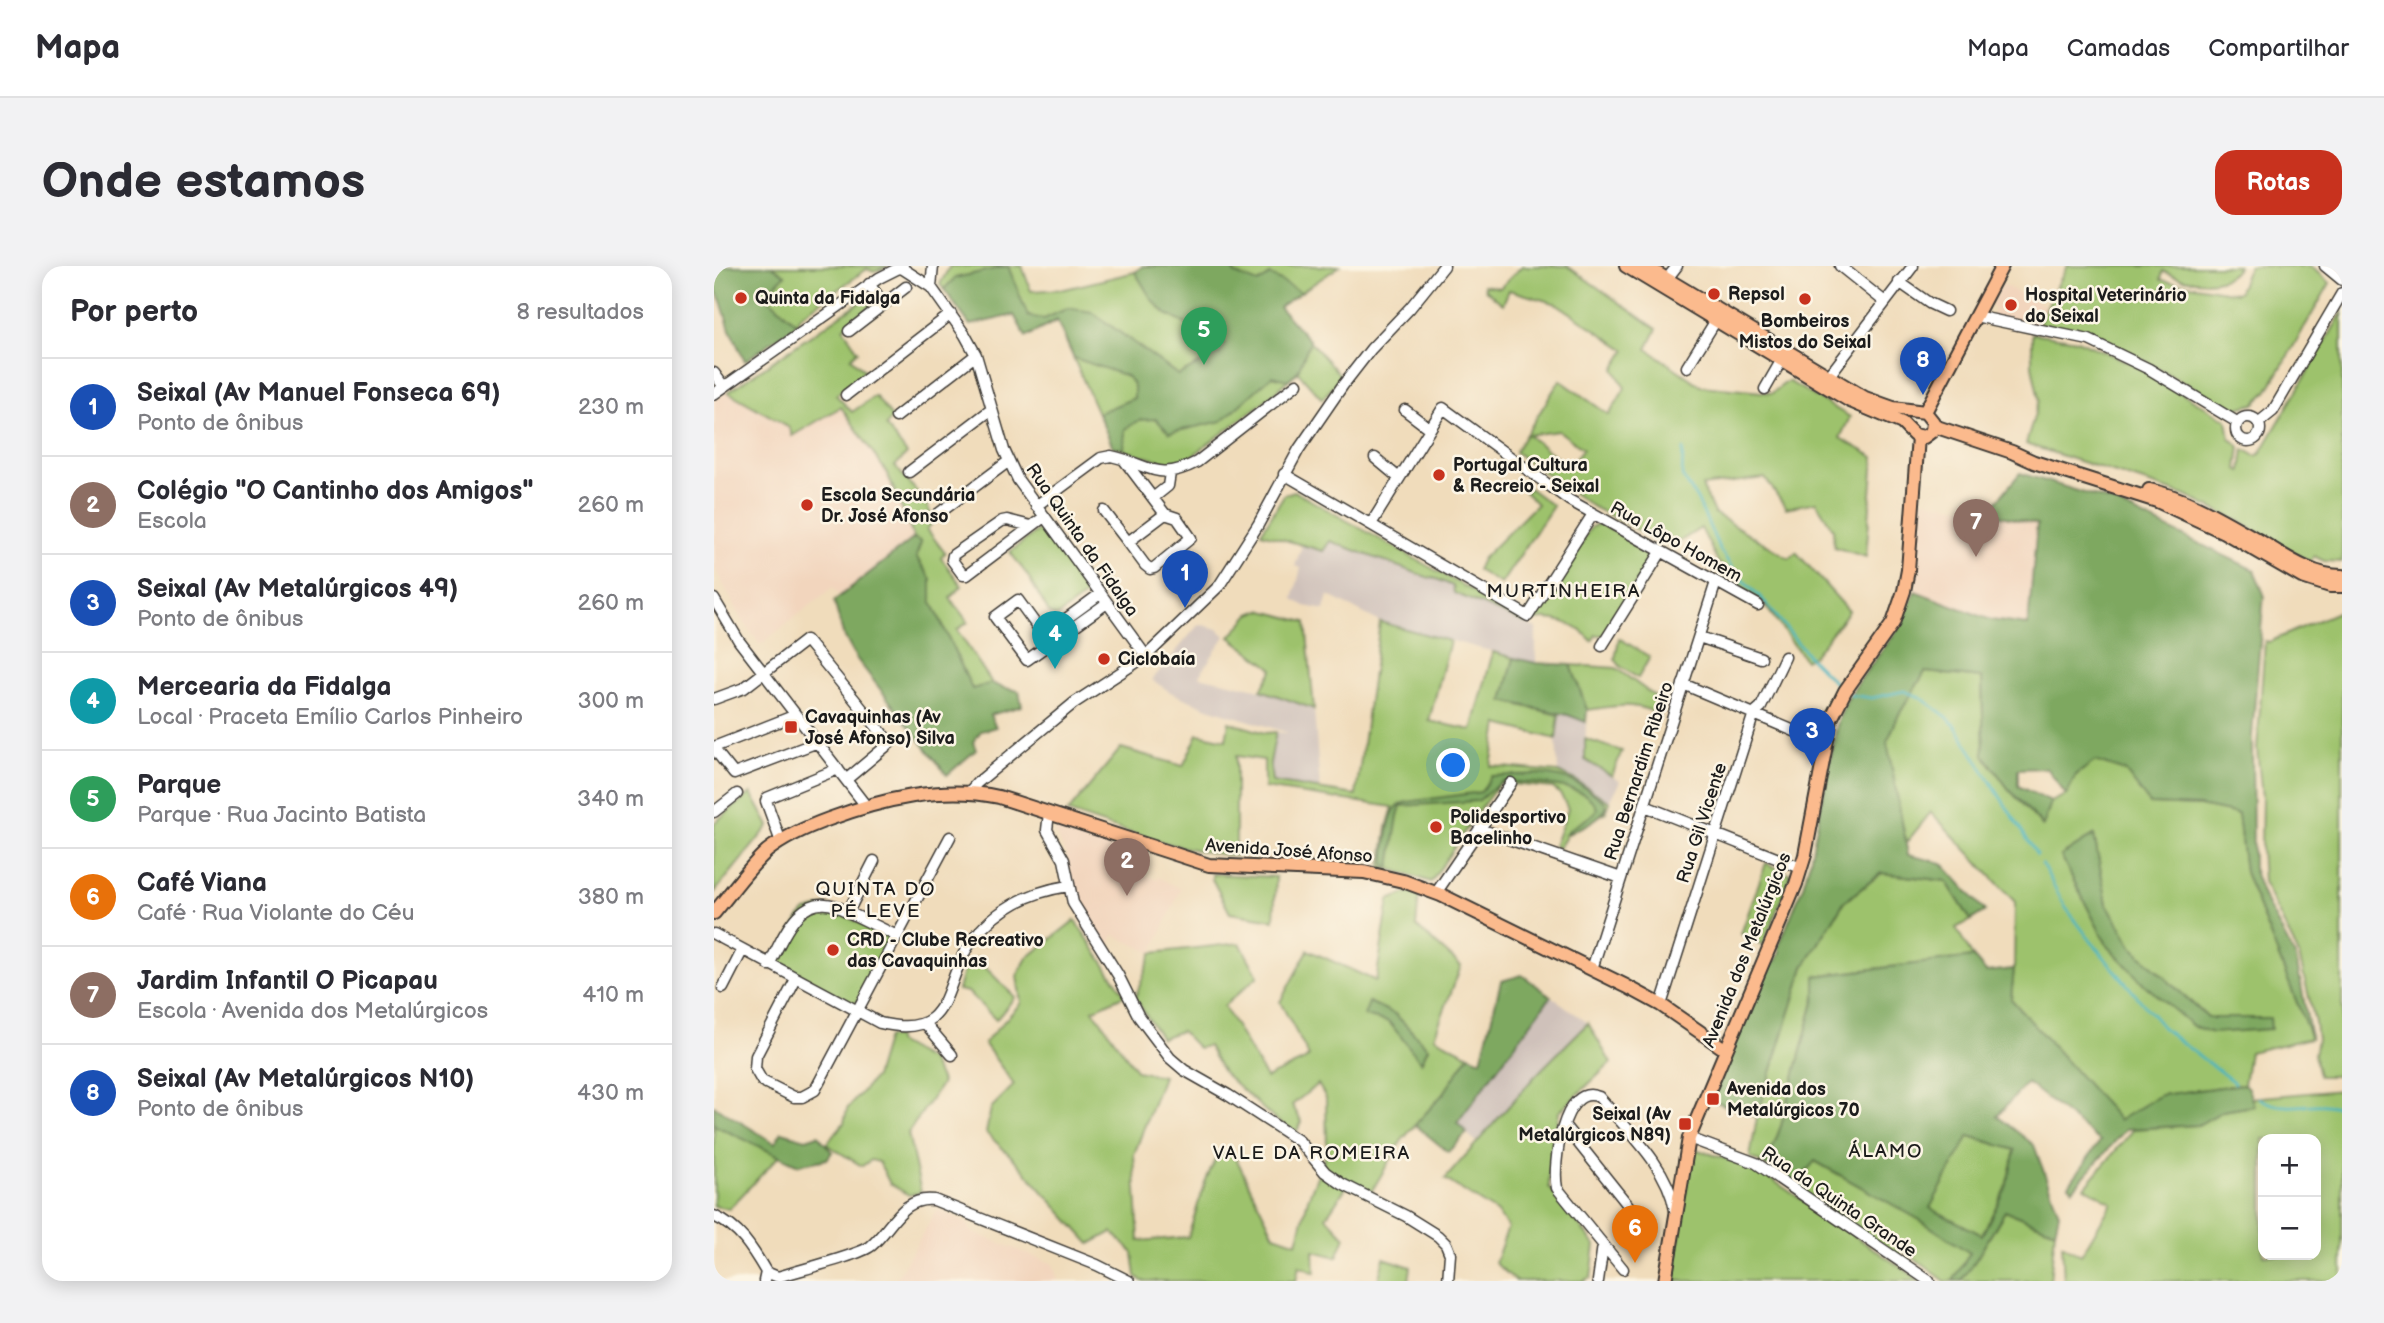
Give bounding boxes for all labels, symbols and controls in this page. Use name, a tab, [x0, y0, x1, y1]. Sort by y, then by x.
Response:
text: Mapa	[35, 28, 120, 68]
text: Mapa	[1967, 34, 2029, 63]
text: Camadas	[2067, 34, 2170, 63]
text: Compartilhar	[2208, 34, 2349, 63]
button: Rotas	[2215, 150, 2342, 215]
text: Onde estamos	[42, 153, 365, 212]
place label: Repsol	[1728, 284, 1785, 305]
place label: Hospital Veterinário do Seixal	[2025, 285, 2187, 327]
marker: Repsol	[1706, 286, 1722, 302]
place label: Quinta da Fidalga	[755, 288, 900, 309]
marker: Quinta da Fidalga	[733, 290, 749, 306]
marker: Bombeiros Mistos do Seixal	[1797, 291, 1813, 307]
text: Por perto	[70, 294, 198, 330]
marker: Hospital Veterinário do Seixal	[2003, 297, 2019, 313]
text: 8 resultados	[517, 298, 644, 326]
pin: 5	[1181, 307, 1227, 365]
place label: Bombeiros Mistos do Seixal	[1739, 311, 1871, 353]
pin: 8	[1900, 337, 1946, 395]
text: Seixal (Av Manuel Fonseca 69)	[137, 378, 500, 409]
text: 1	[88, 393, 98, 421]
text: 230 m	[578, 393, 644, 421]
text: Ponto de ônibus	[137, 409, 304, 437]
place label: Portugal Cultura & Recreio - Seixal	[1453, 455, 1599, 497]
street label: Rua Quinta da Fidalga	[1021, 460, 1143, 620]
marker: Portugal Cultura & Recreio - Seixal	[1431, 467, 1447, 483]
text: Colégio "O Cantinho dos Amigos"	[137, 476, 534, 507]
place label: Escola Secundária Dr. José Afonso	[821, 485, 975, 527]
text: 2	[86, 491, 100, 519]
text: 260 m	[578, 491, 644, 519]
marker: Escola Secundária Dr. José Afonso	[799, 497, 815, 513]
street label: Rua Lôpo Homem	[1607, 497, 1745, 587]
pin: 7	[1953, 499, 1999, 557]
text: Escola	[137, 507, 207, 535]
pin: 1	[1162, 550, 1208, 608]
text: Seixal (Av Metalúrgicos 49)	[137, 574, 458, 605]
district label: MURTINHEIRA	[1487, 580, 1641, 603]
text: 3	[86, 589, 100, 617]
text: 260 m	[578, 589, 644, 617]
text: Ponto de ônibus	[137, 605, 304, 633]
pin: 4	[1032, 611, 1078, 669]
place label: Ciclobaía	[1118, 649, 1196, 670]
marker: Ciclobaía	[1096, 651, 1112, 667]
text: Mercearia da Fidalga	[137, 672, 392, 703]
street label: Rua Bernardim Ribeiro	[1600, 679, 1678, 863]
text: 4	[86, 687, 100, 715]
text: 300 m	[578, 687, 644, 715]
text: Local · Praceta Emílio Carlos Pinheiro	[137, 703, 523, 731]
place label: Cavaquinhas (Av José Afonso) Silva	[805, 707, 955, 749]
pin: 3	[1789, 708, 1835, 766]
marker: Cavaquinhas (Av José Afonso) Silva	[783, 719, 799, 735]
your location	[1436, 748, 1470, 782]
street label: Rua Gil Vicente	[1673, 760, 1731, 886]
text: Parque	[137, 770, 221, 801]
text: 5	[86, 785, 100, 813]
text: 340 m	[577, 785, 644, 813]
text: Parque · Rua Jacinto Batista	[137, 801, 426, 829]
place label: Polidesportivo Bacelinho	[1450, 807, 1566, 849]
marker: Polidesportivo Bacelinho	[1428, 819, 1444, 835]
street label: Avenida José Afonso	[1205, 835, 1373, 867]
pin: 2	[1104, 838, 1150, 896]
street label: Avenida dos Metalúrgicos	[1698, 849, 1796, 1051]
text: Café Viana	[137, 868, 267, 899]
district label: QUINTA DO PÉ LEVE	[815, 878, 937, 923]
text: 6	[86, 883, 100, 911]
text: 380 m	[578, 883, 644, 911]
text: Café · Rua Violante do Céu	[137, 899, 414, 927]
place label: CRD - Clube Recreativo das Cavaquinhas	[847, 930, 1044, 972]
marker: CRD - Clube Recreativo das Cavaquinhas	[825, 942, 841, 958]
text: Jardim Infantil O Picapau	[137, 966, 438, 997]
text: 7	[87, 981, 99, 1009]
text: 410 m	[582, 981, 644, 1009]
text: Escola · Avenida dos Metalúrgicos	[137, 997, 488, 1025]
text: Seixal (Av Metalúrgicos N10)	[137, 1064, 474, 1095]
text: 8	[86, 1079, 100, 1107]
text: 430 m	[577, 1079, 644, 1107]
place label: Avenida dos Metalúrgicos 70	[1726, 1079, 1860, 1121]
marker: Avenida dos Metalúrgicos 70	[1705, 1091, 1721, 1107]
text: Ponto de ônibus	[137, 1095, 304, 1123]
place label: Seixal (Av Metalúrgicos N89)	[1518, 1104, 1671, 1146]
marker: Seixal (Av Metalúrgicos N89)	[1677, 1116, 1693, 1132]
map controls	[2258, 1134, 2321, 1260]
button: +	[2258, 1134, 2321, 1197]
district label: ÁLAMO	[1848, 1139, 1924, 1163]
district label: VALE DA ROMEIRA	[1213, 1142, 1411, 1165]
street label: Rua da Quinta Grande	[1757, 1142, 1921, 1262]
button: −	[2258, 1197, 2321, 1260]
pin: 6	[1612, 1205, 1658, 1263]

